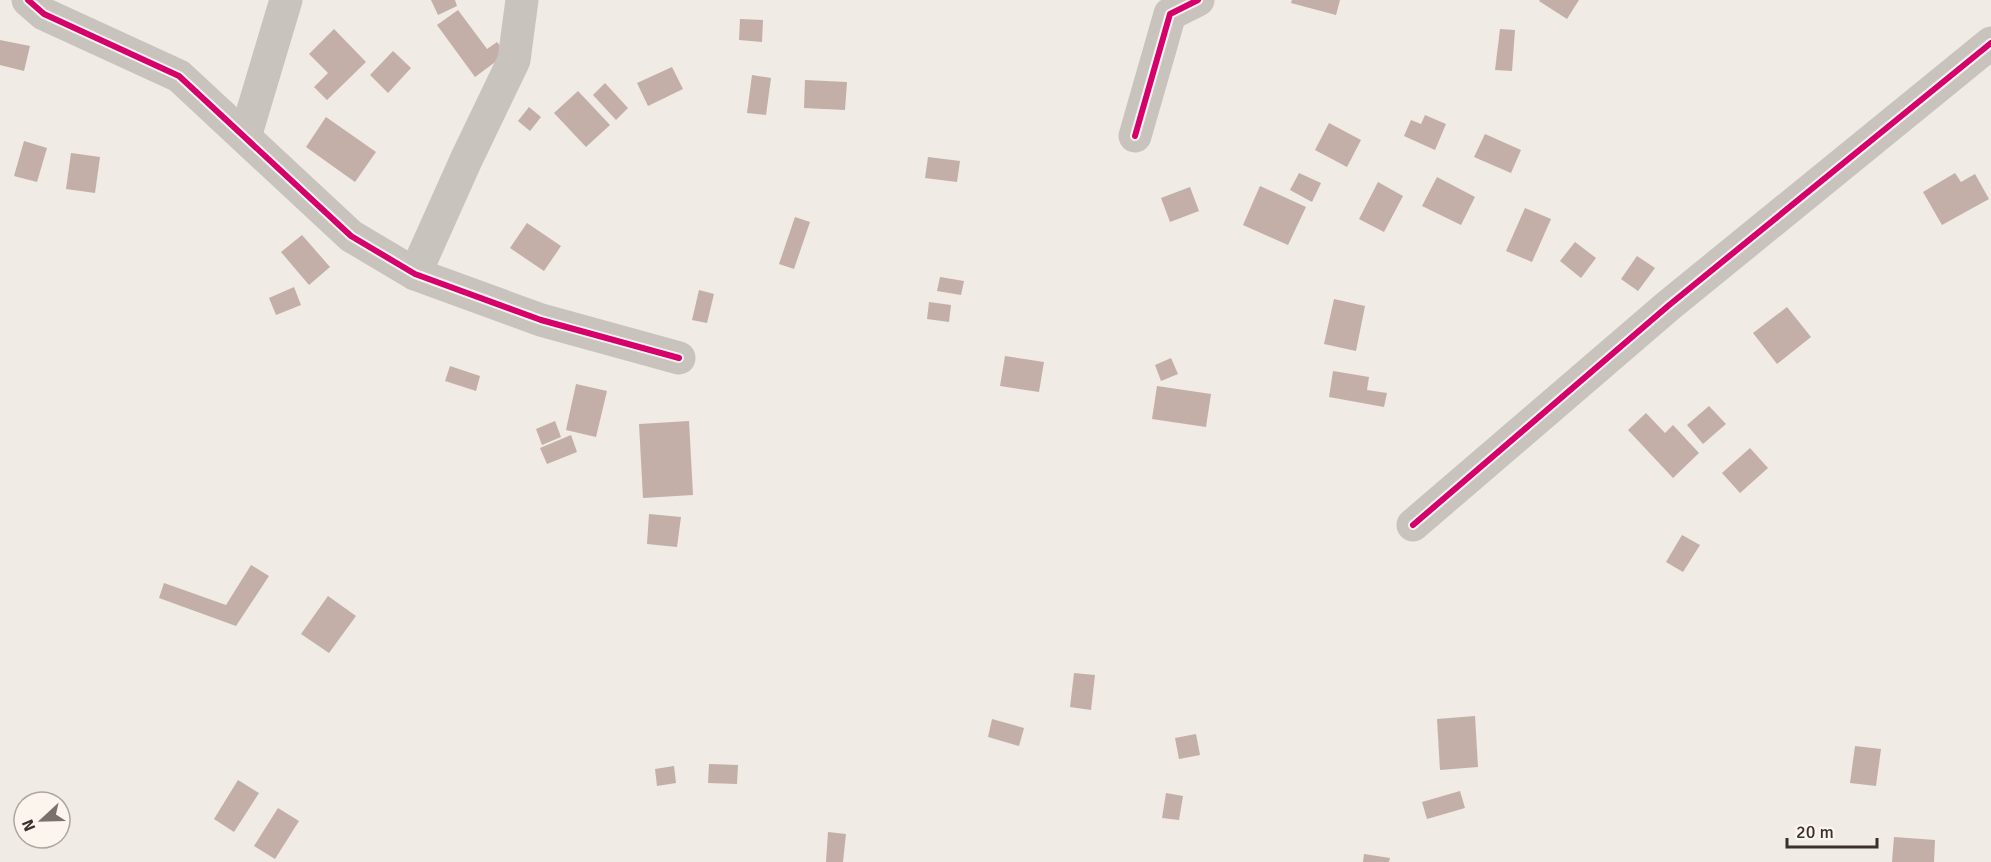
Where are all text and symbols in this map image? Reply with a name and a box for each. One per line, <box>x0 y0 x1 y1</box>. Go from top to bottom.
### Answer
north arrow <box>12 790 72 850</box>
scale bar <box>1787 811 1877 849</box>
text: N <box>18 816 40 834</box>
text: 20 m <box>1796 821 1834 843</box>

